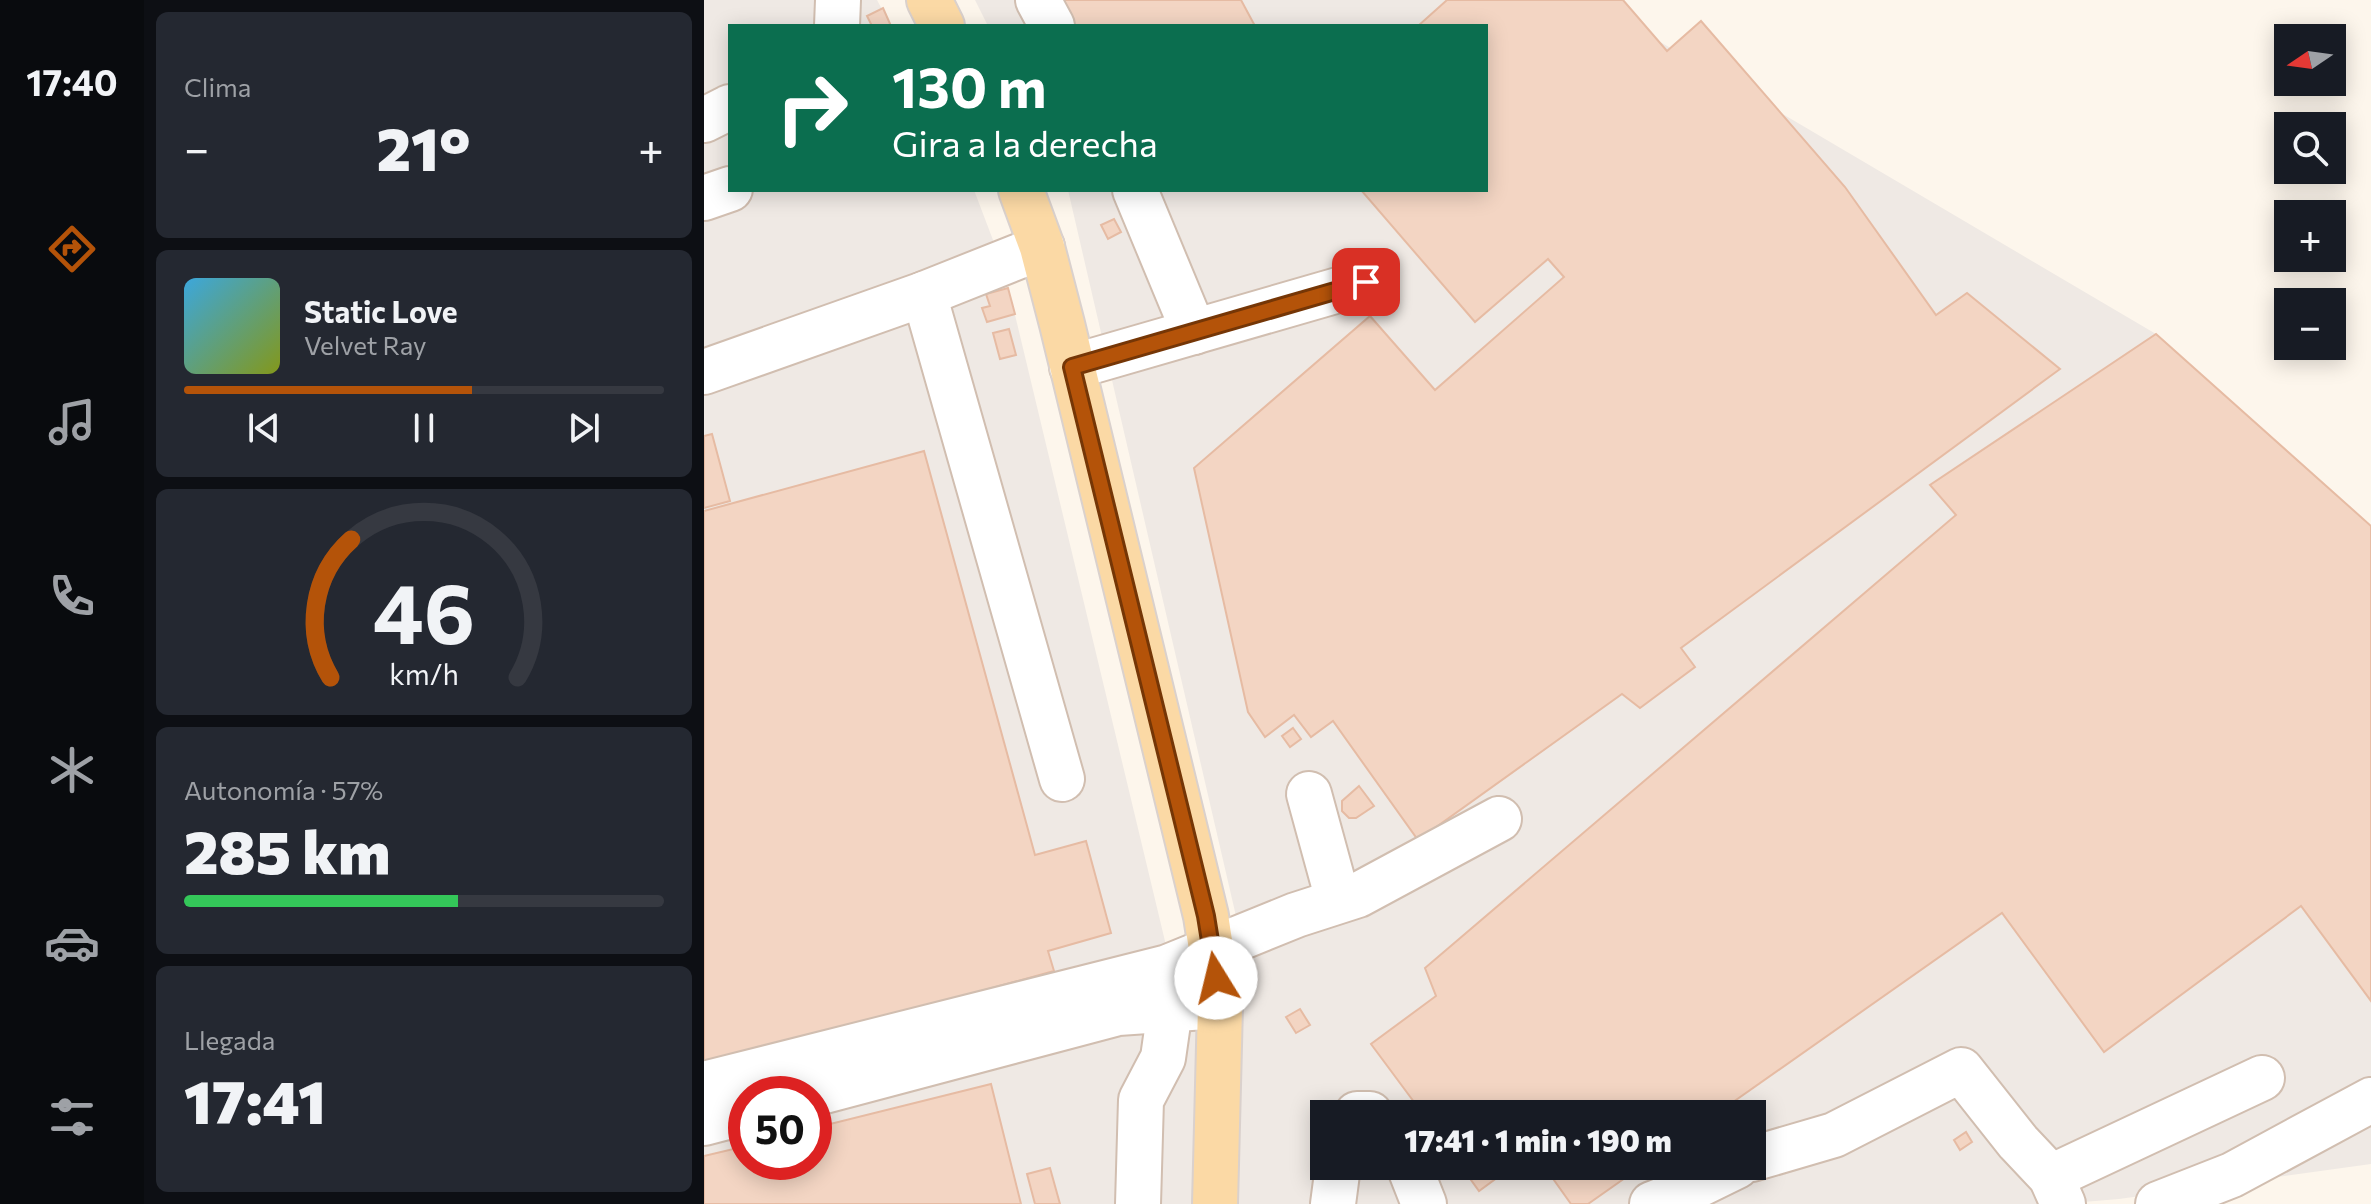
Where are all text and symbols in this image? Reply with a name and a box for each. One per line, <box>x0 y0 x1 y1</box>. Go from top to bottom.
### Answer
north arrow <box>2274 24 2346 96</box>
map controls <box>2274 24 2346 360</box>
text: 130 m <box>892 51 1047 120</box>
icon: right <box>760 56 864 160</box>
text: 17:40 <box>26 59 118 103</box>
text: Clima <box>184 71 251 102</box>
text: 21° <box>376 110 471 183</box>
button: search <box>2274 112 2346 184</box>
text: − <box>184 120 209 174</box>
text: + <box>638 120 664 174</box>
text: Gira a la derecha <box>892 120 1158 164</box>
button: + <box>2274 200 2346 272</box>
icon: directions <box>44 221 100 277</box>
pin <box>1332 248 1400 316</box>
icon: arrive <box>1344 260 1388 304</box>
button: − <box>2274 288 2346 360</box>
text: Static Love <box>304 292 458 329</box>
text: Velvet Ray <box>304 329 427 360</box>
icon: music <box>44 394 100 450</box>
icon: previous <box>242 406 286 450</box>
icon: pause <box>402 406 446 450</box>
icon: next <box>562 406 606 450</box>
text: 46 <box>373 559 475 661</box>
icon: phone <box>44 568 100 624</box>
text: km/h <box>389 656 459 691</box>
icon: climate <box>44 742 100 798</box>
text: Autonomía · 57% <box>184 774 383 805</box>
text: 285 km <box>184 813 390 886</box>
icon: car <box>44 915 100 971</box>
position arrow <box>1174 936 1258 1020</box>
text: Llegada <box>184 1024 275 1055</box>
text: 17:41 <box>184 1063 326 1136</box>
speed limit sign: 50 <box>728 1076 832 1180</box>
icon: filters <box>44 1089 100 1145</box>
text: 17:41 · 1 min · 190 m <box>1404 1121 1672 1158</box>

